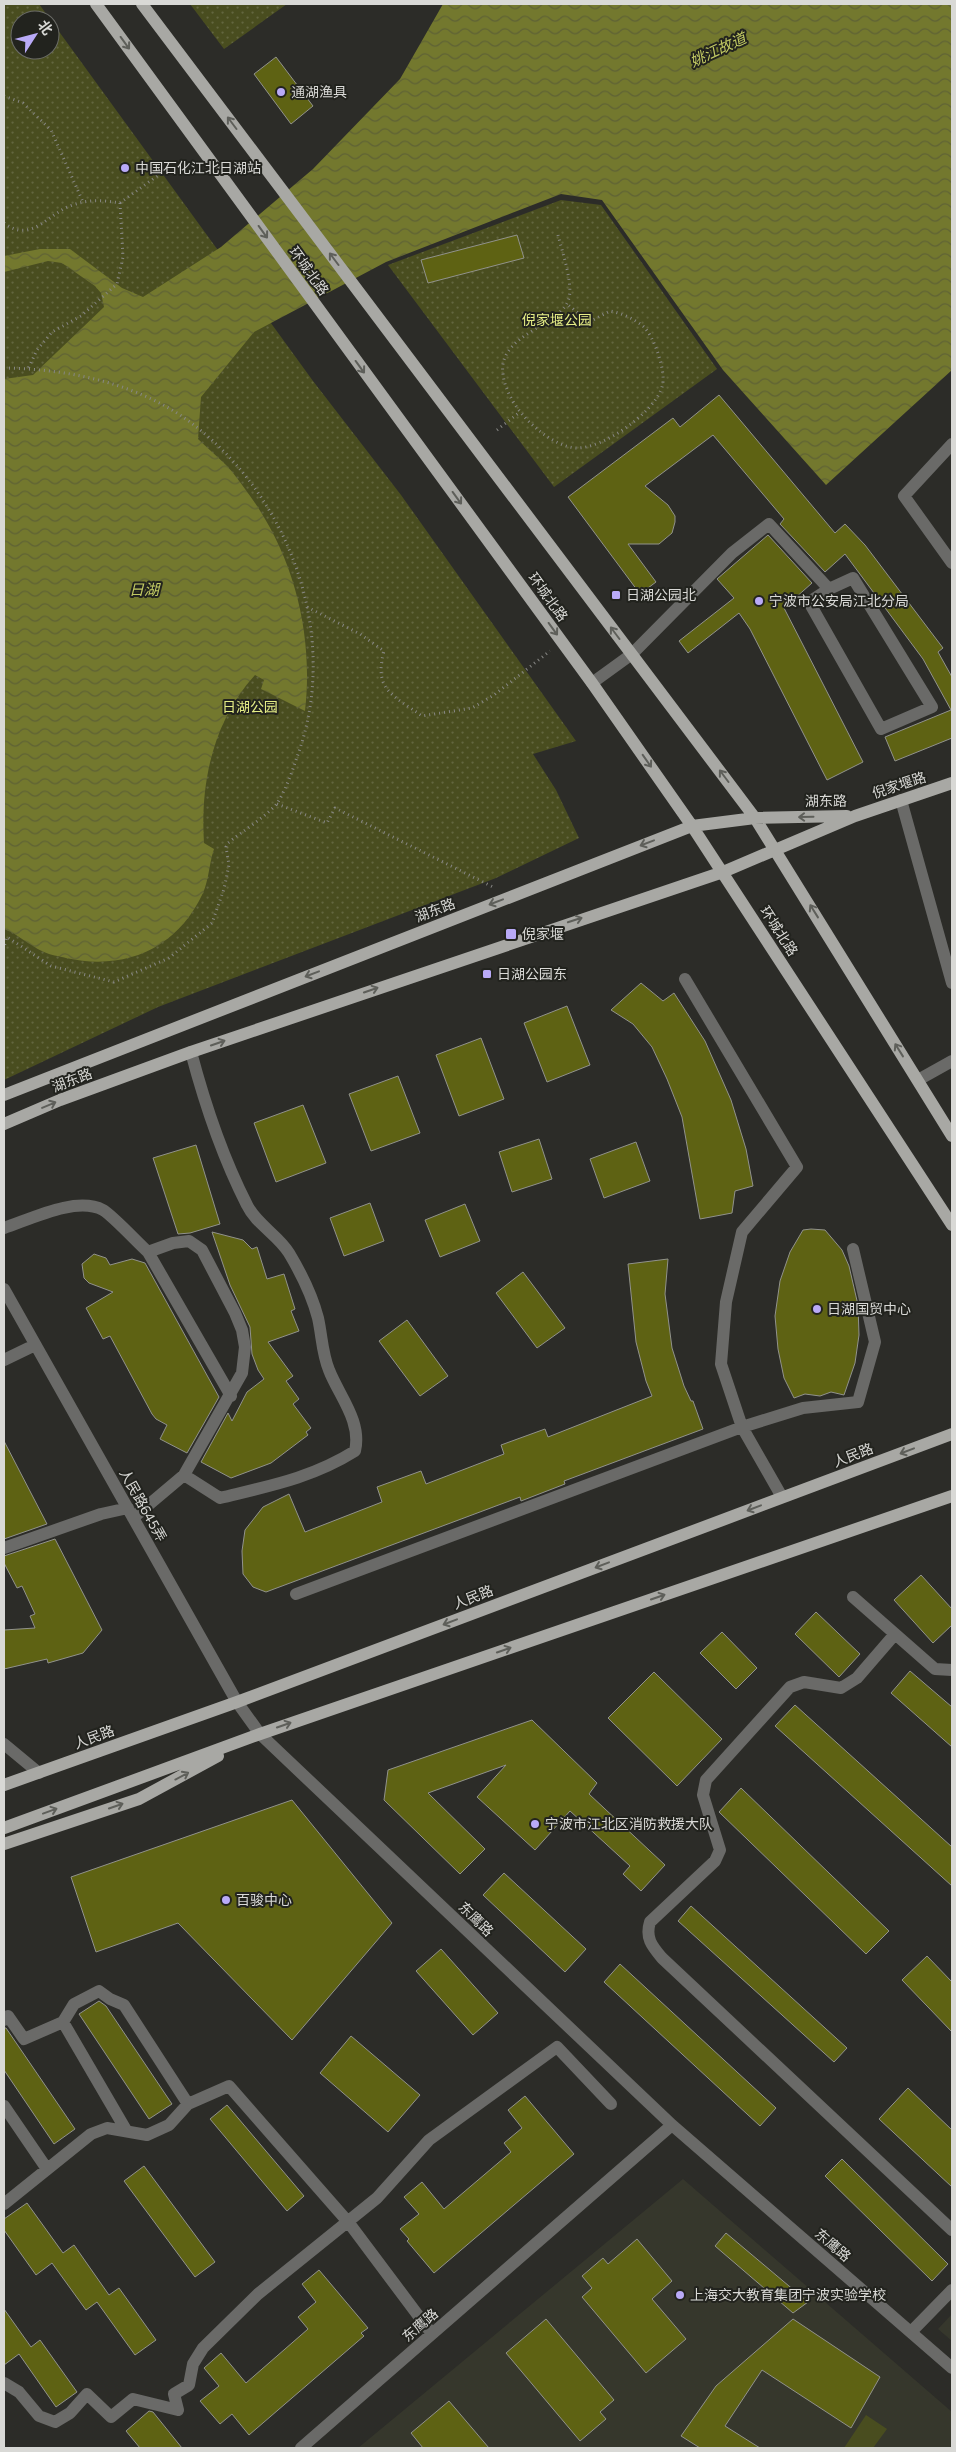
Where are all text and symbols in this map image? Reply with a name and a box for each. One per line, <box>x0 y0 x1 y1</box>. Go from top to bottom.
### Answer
north arrow <box>10 10 60 60</box>
text: 北 <box>34 17 56 38</box>
water label: 姚江故道 <box>687 28 751 71</box>
one-way arrow <box>119 36 130 49</box>
place label: 通湖渔具 <box>291 84 347 101</box>
marker: 通湖渔具 <box>275 86 287 98</box>
one-way arrow <box>226 117 237 130</box>
place label: 中国石化江北日湖站 <box>135 160 261 177</box>
marker: 中国石化江北日湖站 <box>119 162 131 174</box>
one-way arrow <box>258 225 268 239</box>
street label: 环城北路 <box>285 244 332 299</box>
one-way arrow <box>329 252 339 266</box>
park label: 倪家堰公园 <box>522 312 592 329</box>
one-way arrow <box>355 360 366 373</box>
one-way arrow <box>451 491 462 504</box>
street label: 环城北路 <box>524 570 571 625</box>
water label: 日湖 <box>129 581 161 599</box>
place label: 日湖公园北 <box>626 587 696 604</box>
marker: 日湖公园北 <box>610 589 622 601</box>
place label: 宁波市公安局江北分局 <box>769 593 909 610</box>
marker: 宁波市公安局江北分局 <box>753 595 765 607</box>
one-way arrow <box>547 622 558 635</box>
one-way arrow <box>610 627 621 640</box>
park label: 日湖公园 <box>222 699 278 716</box>
one-way arrow <box>642 754 652 768</box>
street label: 倪家堰路 <box>870 769 928 802</box>
one-way arrow <box>718 770 729 783</box>
street label: 湖东路 <box>805 793 847 810</box>
one-way arrow <box>798 812 814 822</box>
one-way arrow <box>640 839 655 848</box>
street label: 湖东路 <box>413 895 458 926</box>
one-way arrow <box>489 898 504 908</box>
street label: 环城北路 <box>756 903 801 959</box>
one-way arrow <box>808 905 818 919</box>
one-way arrow <box>567 915 583 925</box>
place label: 倪家堰 <box>522 926 564 943</box>
marker: 倪家堰 <box>504 927 518 941</box>
place label: 日湖公园东 <box>497 966 567 983</box>
marker: 日湖公园东 <box>481 968 493 980</box>
one-way arrow <box>305 970 320 980</box>
one-way arrow <box>363 985 379 994</box>
one-way arrow <box>209 1038 225 1047</box>
one-way arrow <box>894 1043 904 1057</box>
street label: 湖东路 <box>50 1065 95 1096</box>
one-way arrow <box>41 1099 56 1109</box>
place label: 日湖国贸中心 <box>827 1301 911 1318</box>
marker: 日湖国贸中心 <box>811 1303 823 1315</box>
street label: 人民路 <box>831 1440 876 1471</box>
one-way arrow <box>899 1447 915 1456</box>
street label: 人民路645弄 <box>116 1466 170 1545</box>
one-way arrow <box>747 1504 763 1513</box>
one-way arrow <box>595 1561 610 1570</box>
street label: 人民路 <box>451 1582 496 1613</box>
one-way arrow <box>650 1592 665 1601</box>
one-way arrow <box>443 1618 458 1627</box>
one-way arrow <box>496 1645 511 1654</box>
one-way arrow <box>276 1720 292 1730</box>
street label: 人民路 <box>72 1722 117 1753</box>
one-way arrow <box>174 1770 189 1780</box>
one-way arrow <box>108 1801 124 1810</box>
one-way arrow <box>41 1806 57 1815</box>
place label: 宁波市江北区消防救援大队 <box>545 1816 713 1833</box>
marker: 宁波市江北区消防救援大队 <box>529 1818 541 1830</box>
place label: 百骏中心 <box>236 1892 292 1909</box>
marker: 百骏中心 <box>220 1894 232 1906</box>
street label: 东鹰路 <box>455 1899 497 1940</box>
street label: 东鹰路 <box>811 2225 854 2266</box>
place label: 上海交大教育集团宁波实验学校 <box>690 2287 886 2304</box>
marker: 上海交大教育集团宁波实验学校 <box>674 2289 686 2301</box>
street label: 东鹰路 <box>399 2305 442 2346</box>

